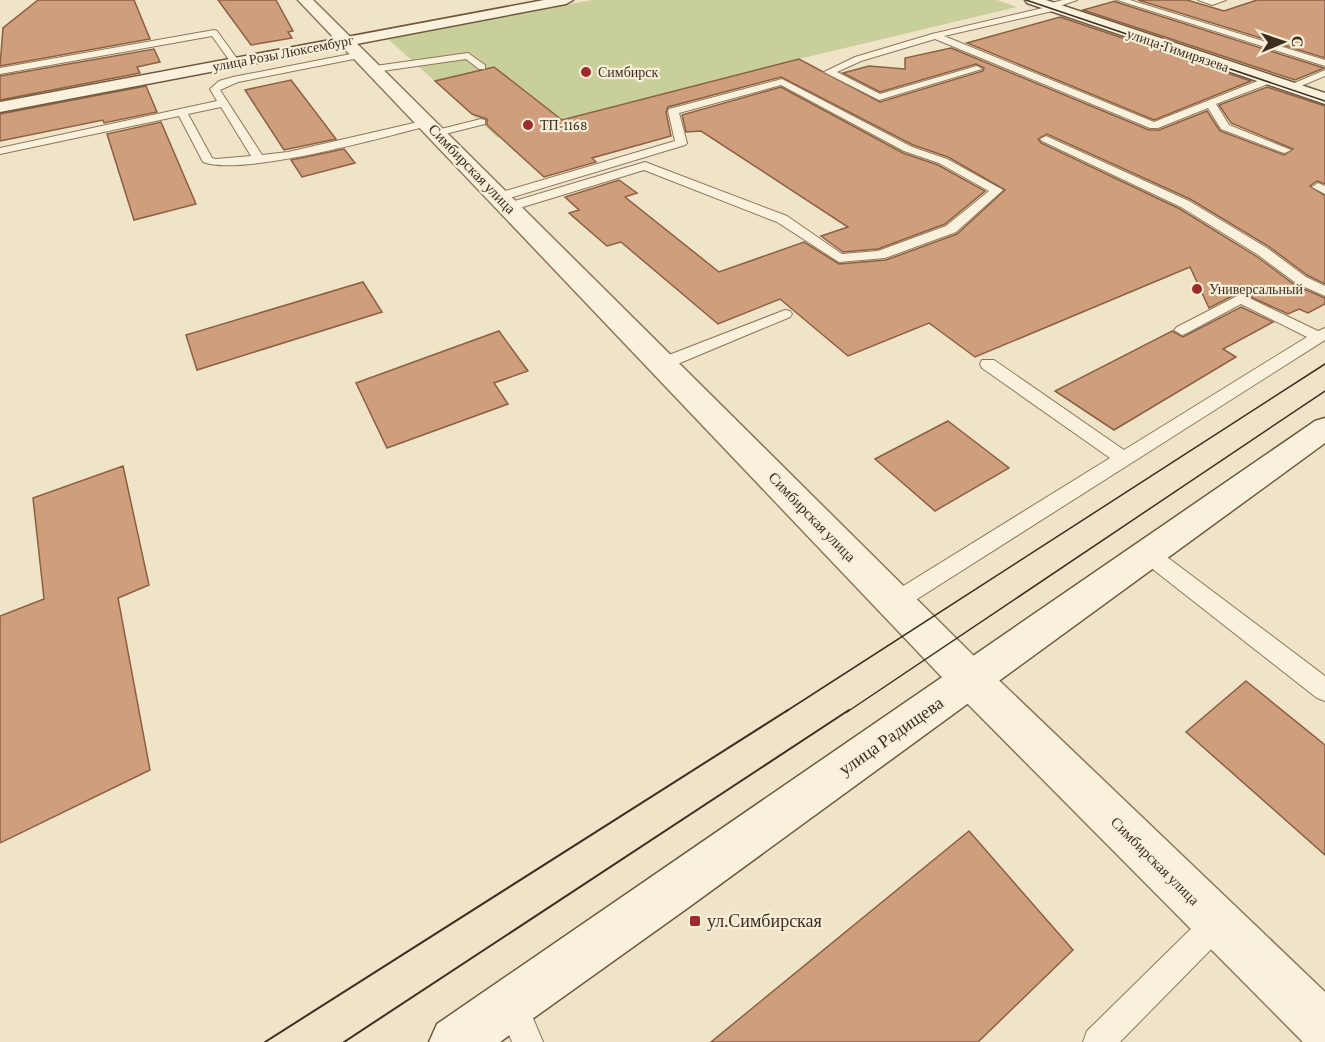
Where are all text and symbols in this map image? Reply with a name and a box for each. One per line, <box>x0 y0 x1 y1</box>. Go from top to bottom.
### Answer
north arrow <box>1253 12 1313 72</box>
street label: улица Тимирязева <box>1125 25 1232 75</box>
street label: улица Розы Люксембург <box>211 31 355 75</box>
text: С <box>1289 35 1306 48</box>
place label: Симбирск <box>598 64 659 80</box>
marker: Симбирск <box>579 65 593 79</box>
place label: ТП-1168 <box>540 117 588 133</box>
marker: ТП-1168 <box>521 118 535 132</box>
street label: Симбирская улица <box>425 121 519 217</box>
place label: Универсальный <box>1209 281 1303 297</box>
marker: Универсальный <box>1190 282 1204 296</box>
street label: Симбирская улица <box>765 469 859 565</box>
street label: улица Радищева <box>835 693 947 779</box>
street label: Симбирская улица <box>1108 814 1203 909</box>
place label: ул.Симбирская <box>707 911 822 931</box>
marker: ул.Симбирская <box>688 914 702 928</box>

